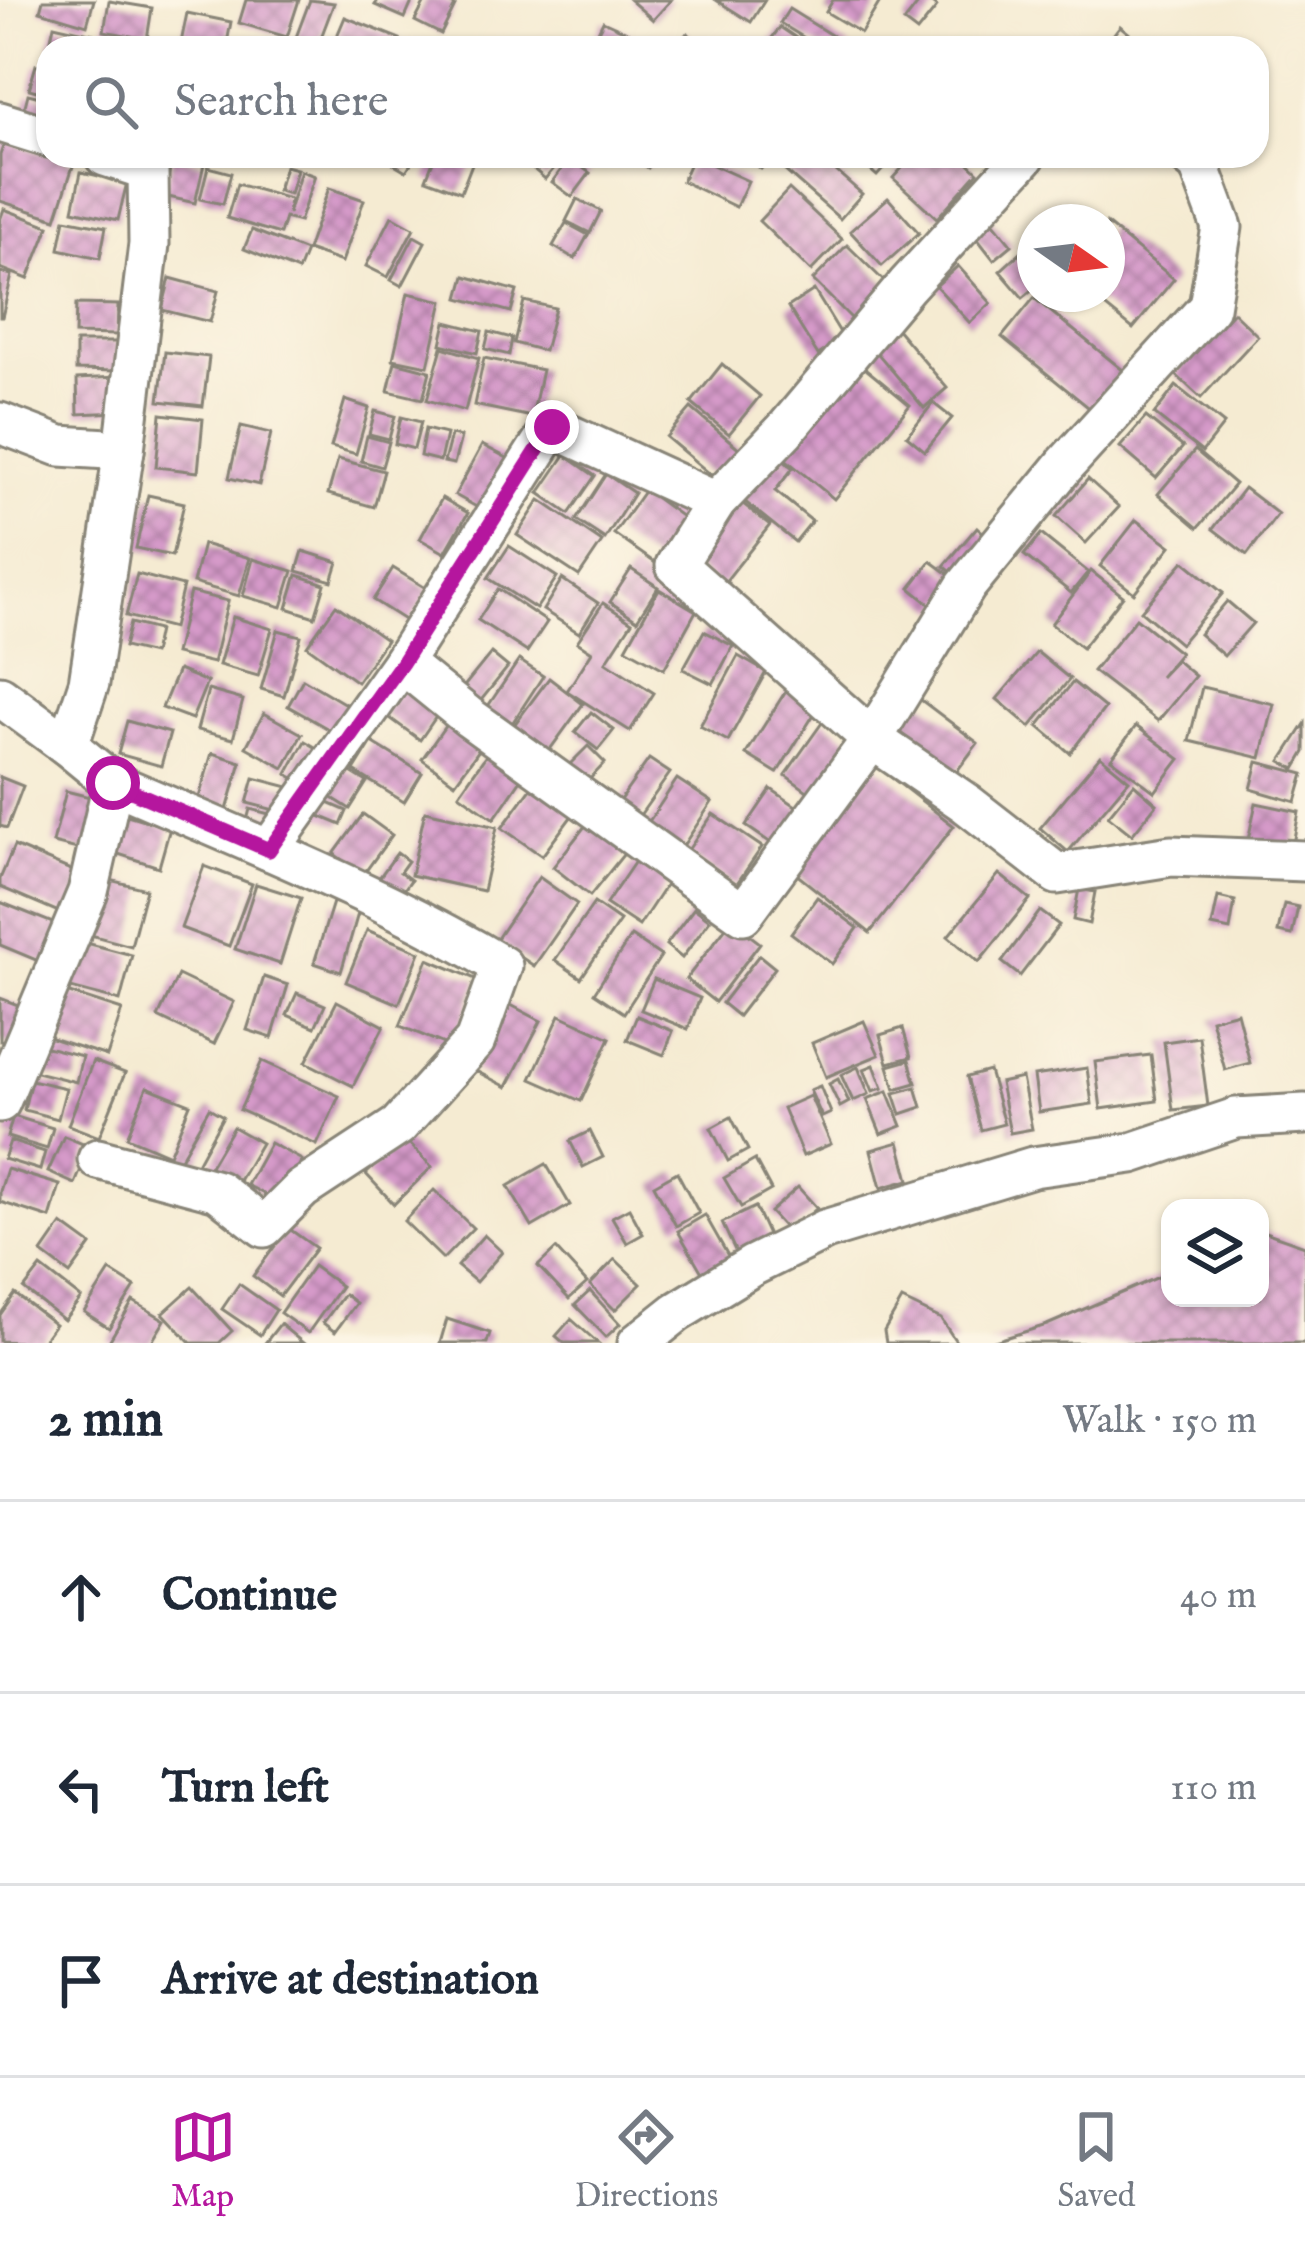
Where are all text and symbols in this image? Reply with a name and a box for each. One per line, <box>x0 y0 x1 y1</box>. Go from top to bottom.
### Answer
search box <box>36 36 1269 168</box>
icon: search <box>78 69 144 135</box>
text: Search here <box>174 74 388 131</box>
north arrow <box>1017 204 1125 312</box>
route end <box>525 400 579 454</box>
route start <box>86 756 140 810</box>
map controls <box>1161 1199 1269 1307</box>
button: layers <box>1161 1199 1269 1307</box>
text: 2 min <box>48 1389 163 1454</box>
text: Walk · 150 m <box>1062 1397 1257 1446</box>
icon: ahead <box>48 1564 114 1630</box>
text: Continue <box>162 1568 337 1625</box>
text: 40 m <box>1180 1572 1257 1621</box>
icon: left <box>48 1756 114 1822</box>
text: Turn left <box>162 1760 329 1817</box>
text: 110 m <box>1170 1764 1257 1813</box>
icon: arrive <box>48 1948 114 2014</box>
text: Arrive at destination <box>162 1952 539 2009</box>
tab: Map <box>170 2104 236 2218</box>
tab: Directions <box>575 2104 718 2218</box>
tab: Saved <box>1057 2104 1135 2218</box>

